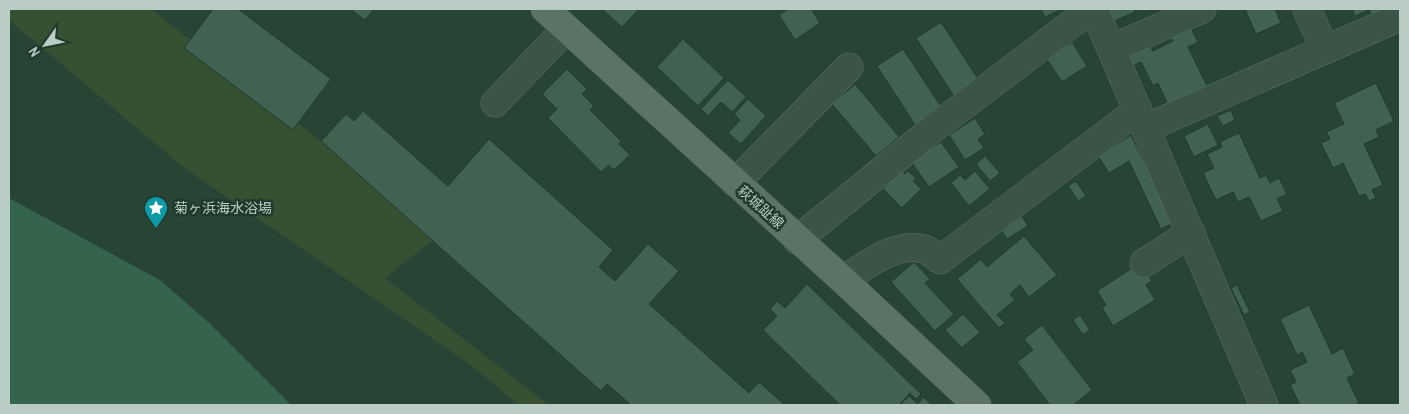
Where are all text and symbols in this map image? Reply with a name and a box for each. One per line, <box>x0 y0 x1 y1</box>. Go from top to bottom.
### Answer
north arrow <box>20 20 70 70</box>
text: N <box>24 44 44 60</box>
street label: 萩城趾線 <box>734 182 788 232</box>
place icon: 菊ヶ浜海水浴場 <box>143 195 169 229</box>
place label: 菊ヶ浜海水浴場 <box>174 199 272 217</box>

